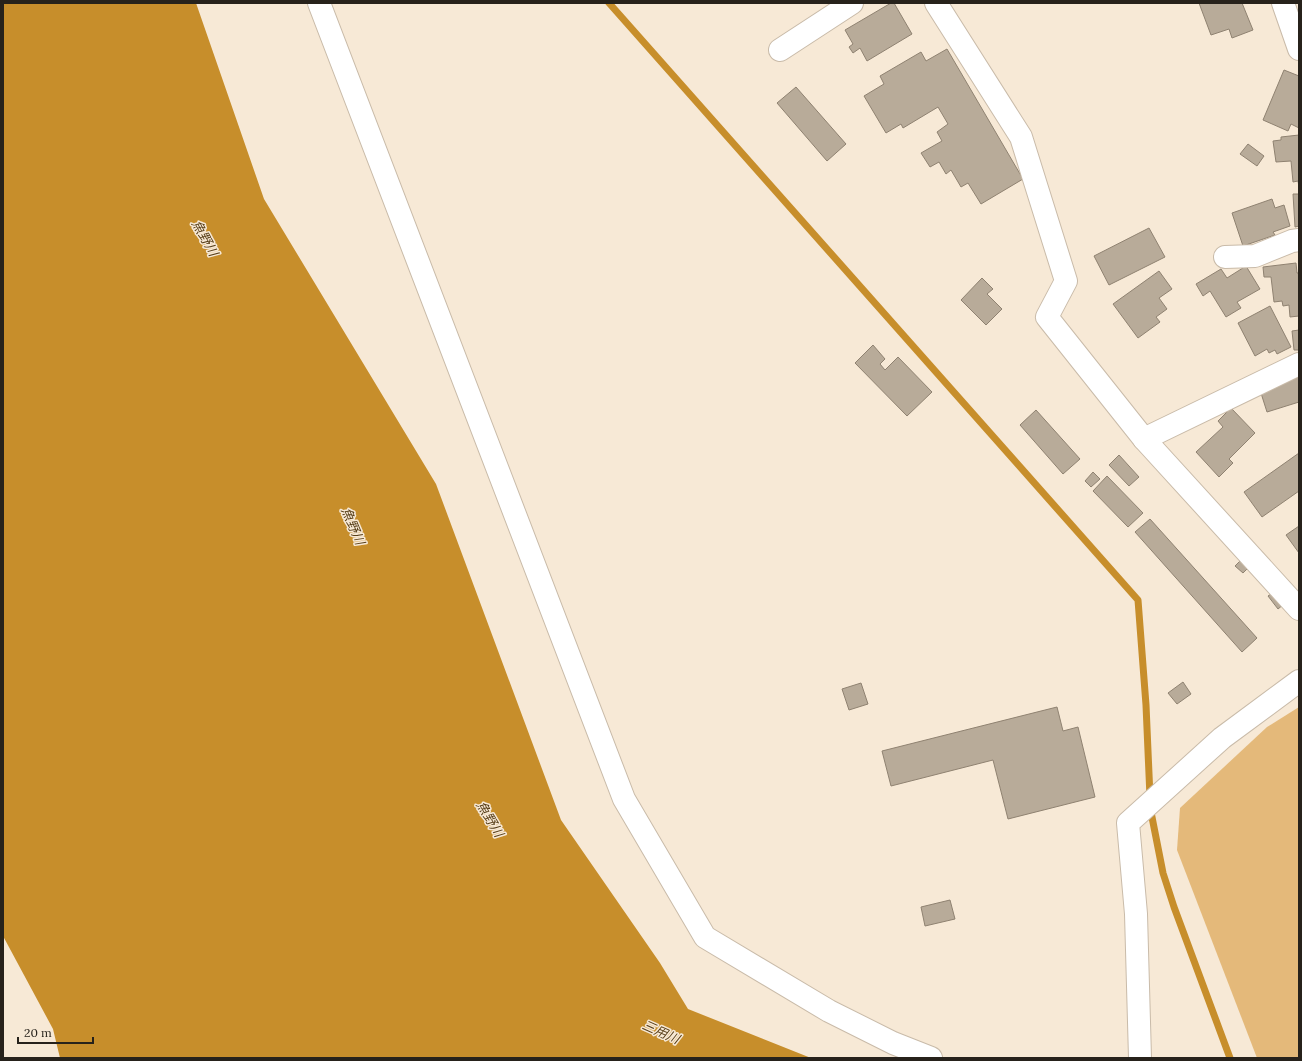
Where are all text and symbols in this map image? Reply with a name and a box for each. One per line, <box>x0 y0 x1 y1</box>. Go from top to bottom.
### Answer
water label: 魚野川 <box>188 217 223 261</box>
water label: 魚野川 <box>338 505 369 549</box>
water label: 魚野川 <box>473 798 508 842</box>
water label: 三用川 <box>640 1016 684 1049</box>
scale bar <box>18 1019 93 1045</box>
text: 20 m <box>24 1025 52 1040</box>

